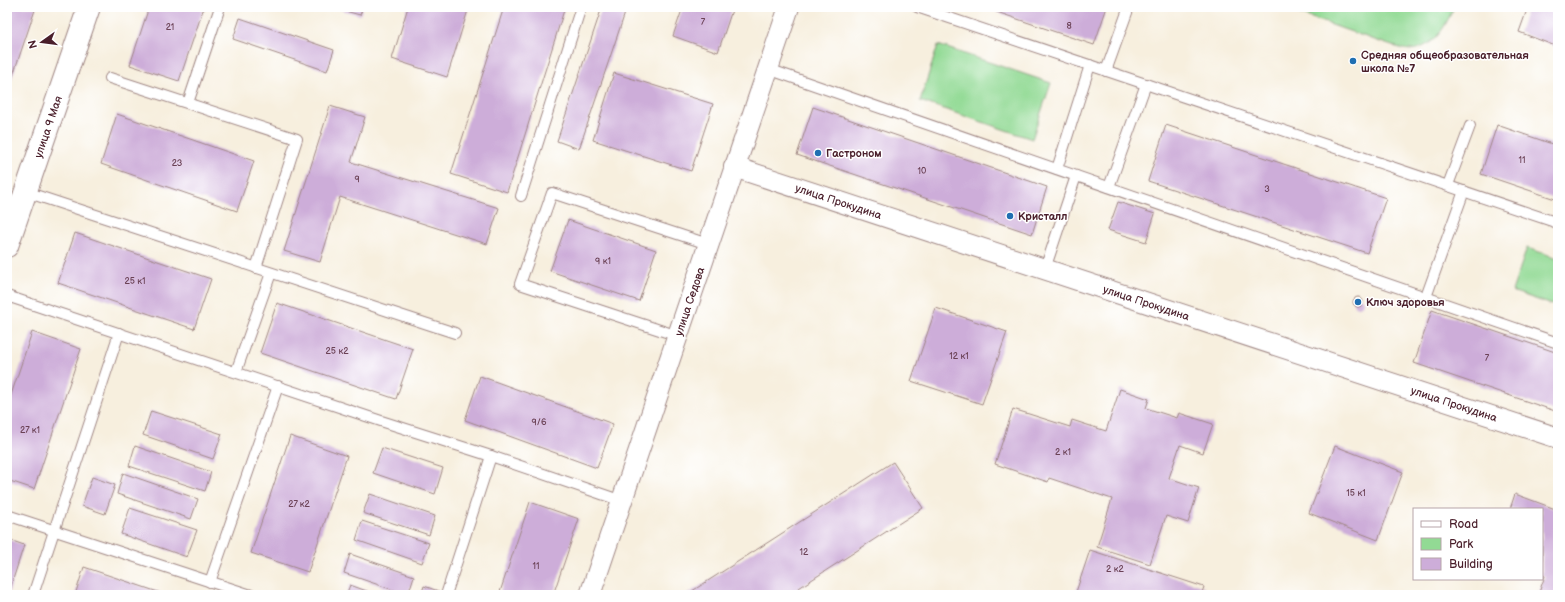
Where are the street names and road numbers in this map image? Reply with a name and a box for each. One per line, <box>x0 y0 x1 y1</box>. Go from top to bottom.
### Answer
street label: улица 9 Мая <box>32 94 65 160</box>
street label: улица Прокудина <box>793 182 884 222</box>
street label: улица Седова <box>672 265 708 338</box>
street label: улица Прокудина <box>1101 283 1191 323</box>
street label: улица Прокудина <box>1409 384 1499 425</box>

